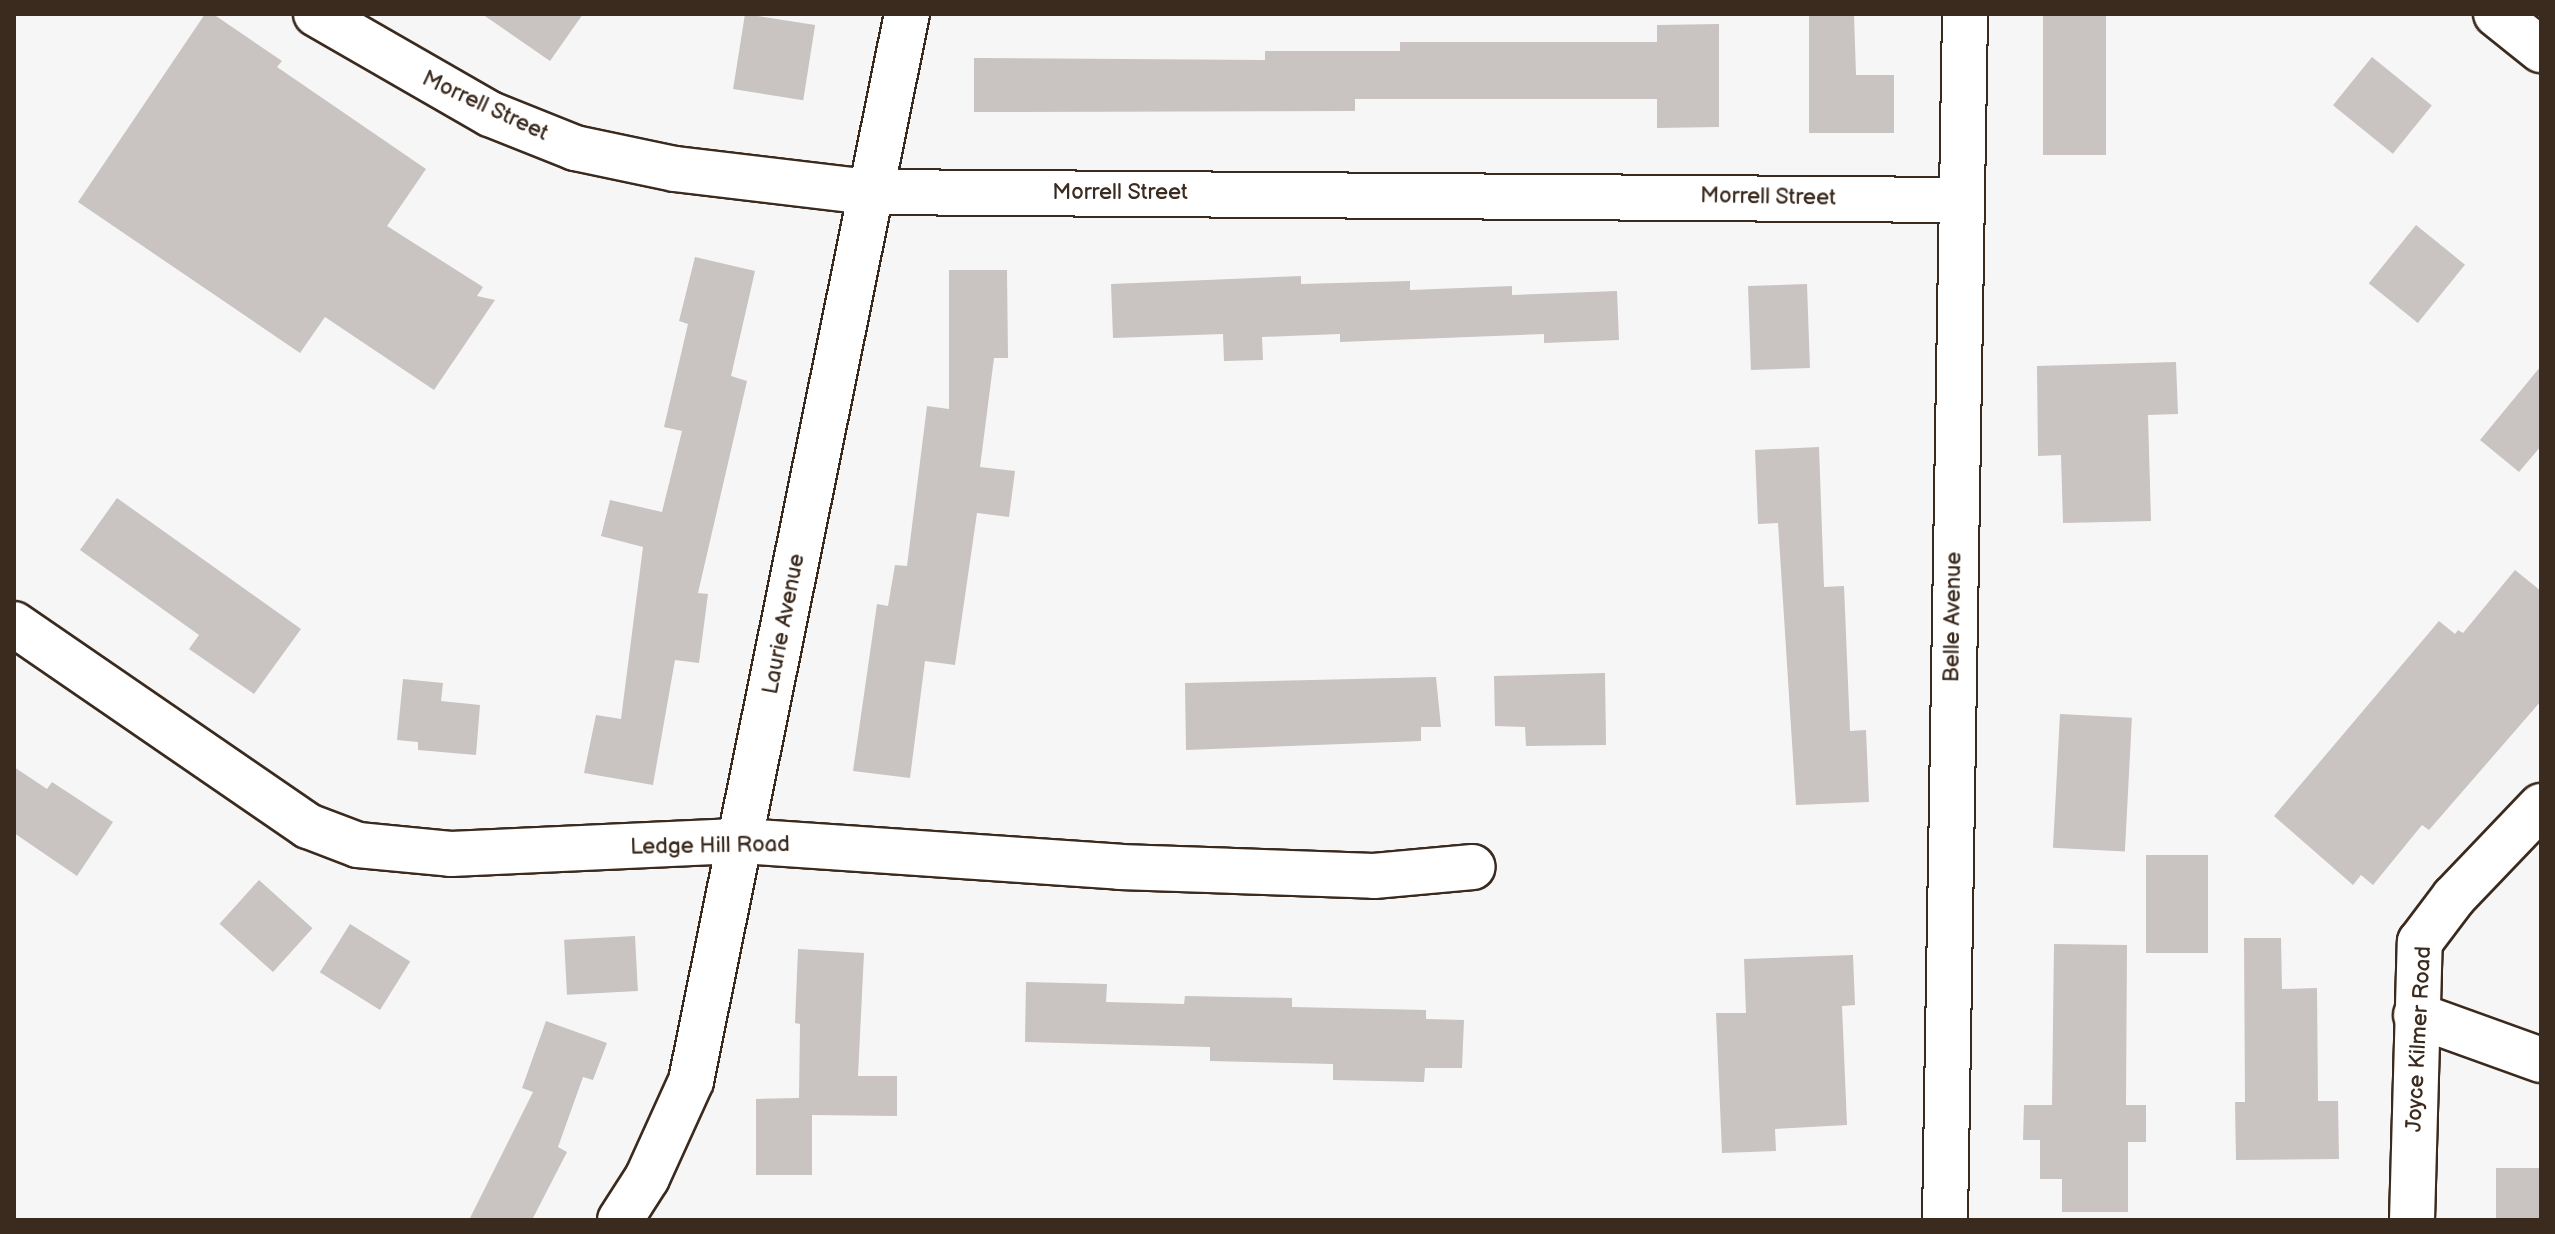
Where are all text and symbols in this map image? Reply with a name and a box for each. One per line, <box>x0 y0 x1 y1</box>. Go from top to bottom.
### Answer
street label: Morrell Street <box>418 65 552 147</box>
street label: Morrell Street <box>1052 180 1188 206</box>
street label: Morrell Street <box>1700 183 1836 211</box>
street label: Laurie Avenue <box>757 551 811 697</box>
street label: Belle Avenue <box>1939 551 1967 683</box>
street label: Ledge Hill Road <box>630 831 790 861</box>
street label: Joyce Kilmer Road <box>2401 946 2437 1132</box>

